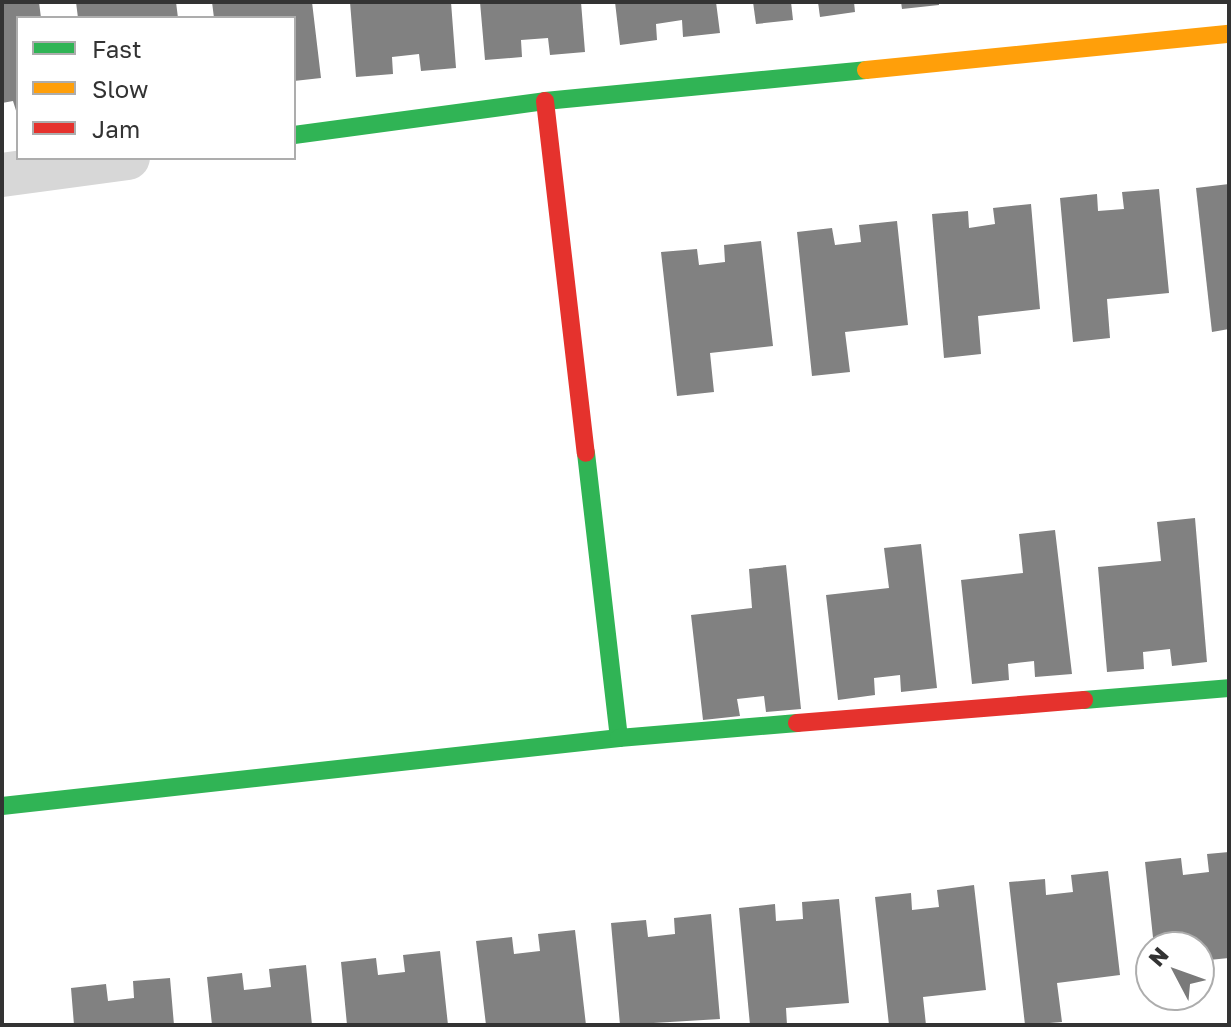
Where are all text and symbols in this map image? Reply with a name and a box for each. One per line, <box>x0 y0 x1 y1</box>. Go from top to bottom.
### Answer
legend <box>16 16 296 160</box>
text: Fast <box>92 34 142 63</box>
text: Slow <box>92 74 148 103</box>
text: Jam <box>92 114 140 143</box>
north arrow <box>1135 931 1215 1011</box>
text: N <box>1142 941 1174 971</box>

